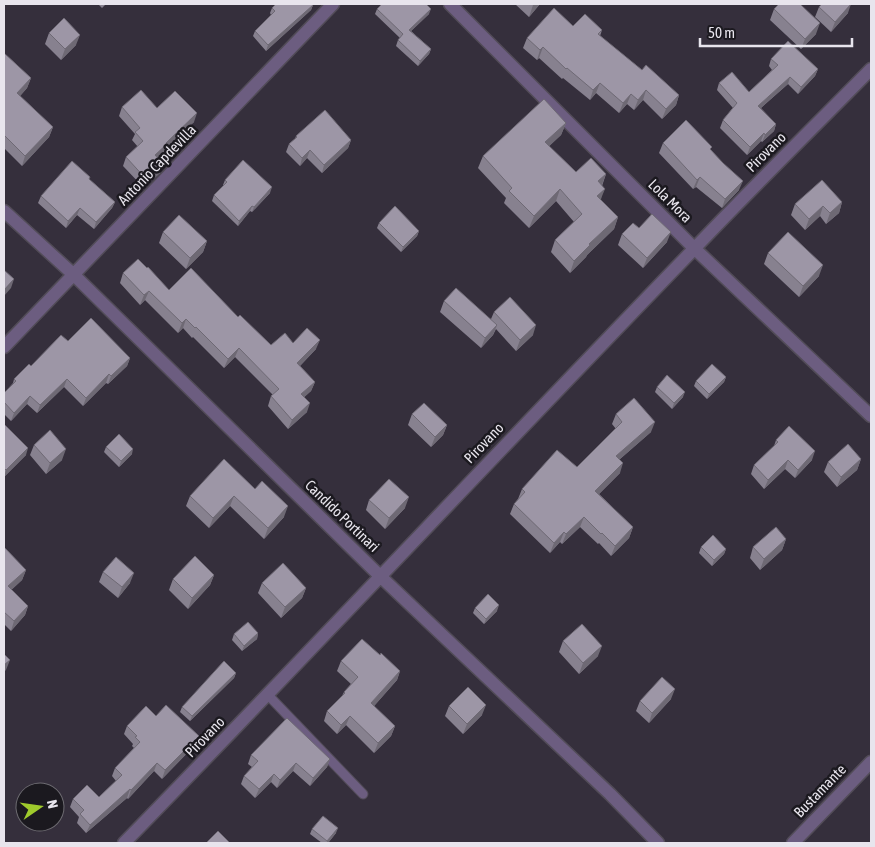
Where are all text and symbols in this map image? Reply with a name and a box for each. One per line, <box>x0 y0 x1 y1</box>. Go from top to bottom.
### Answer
scale bar <box>700 15 852 47</box>
text: 50 m <box>708 24 735 41</box>
street label: Antonio Capdevilla <box>114 121 199 208</box>
street label: Pirovano <box>742 128 789 175</box>
street label: Lola Mora <box>645 176 695 226</box>
street label: Pirovano <box>460 419 507 466</box>
street label: Candido Portinari <box>302 476 383 555</box>
street label: Pirovano <box>181 713 228 760</box>
street label: Bustamante <box>790 761 849 821</box>
north arrow <box>15 782 65 832</box>
text: N <box>44 798 61 810</box>

